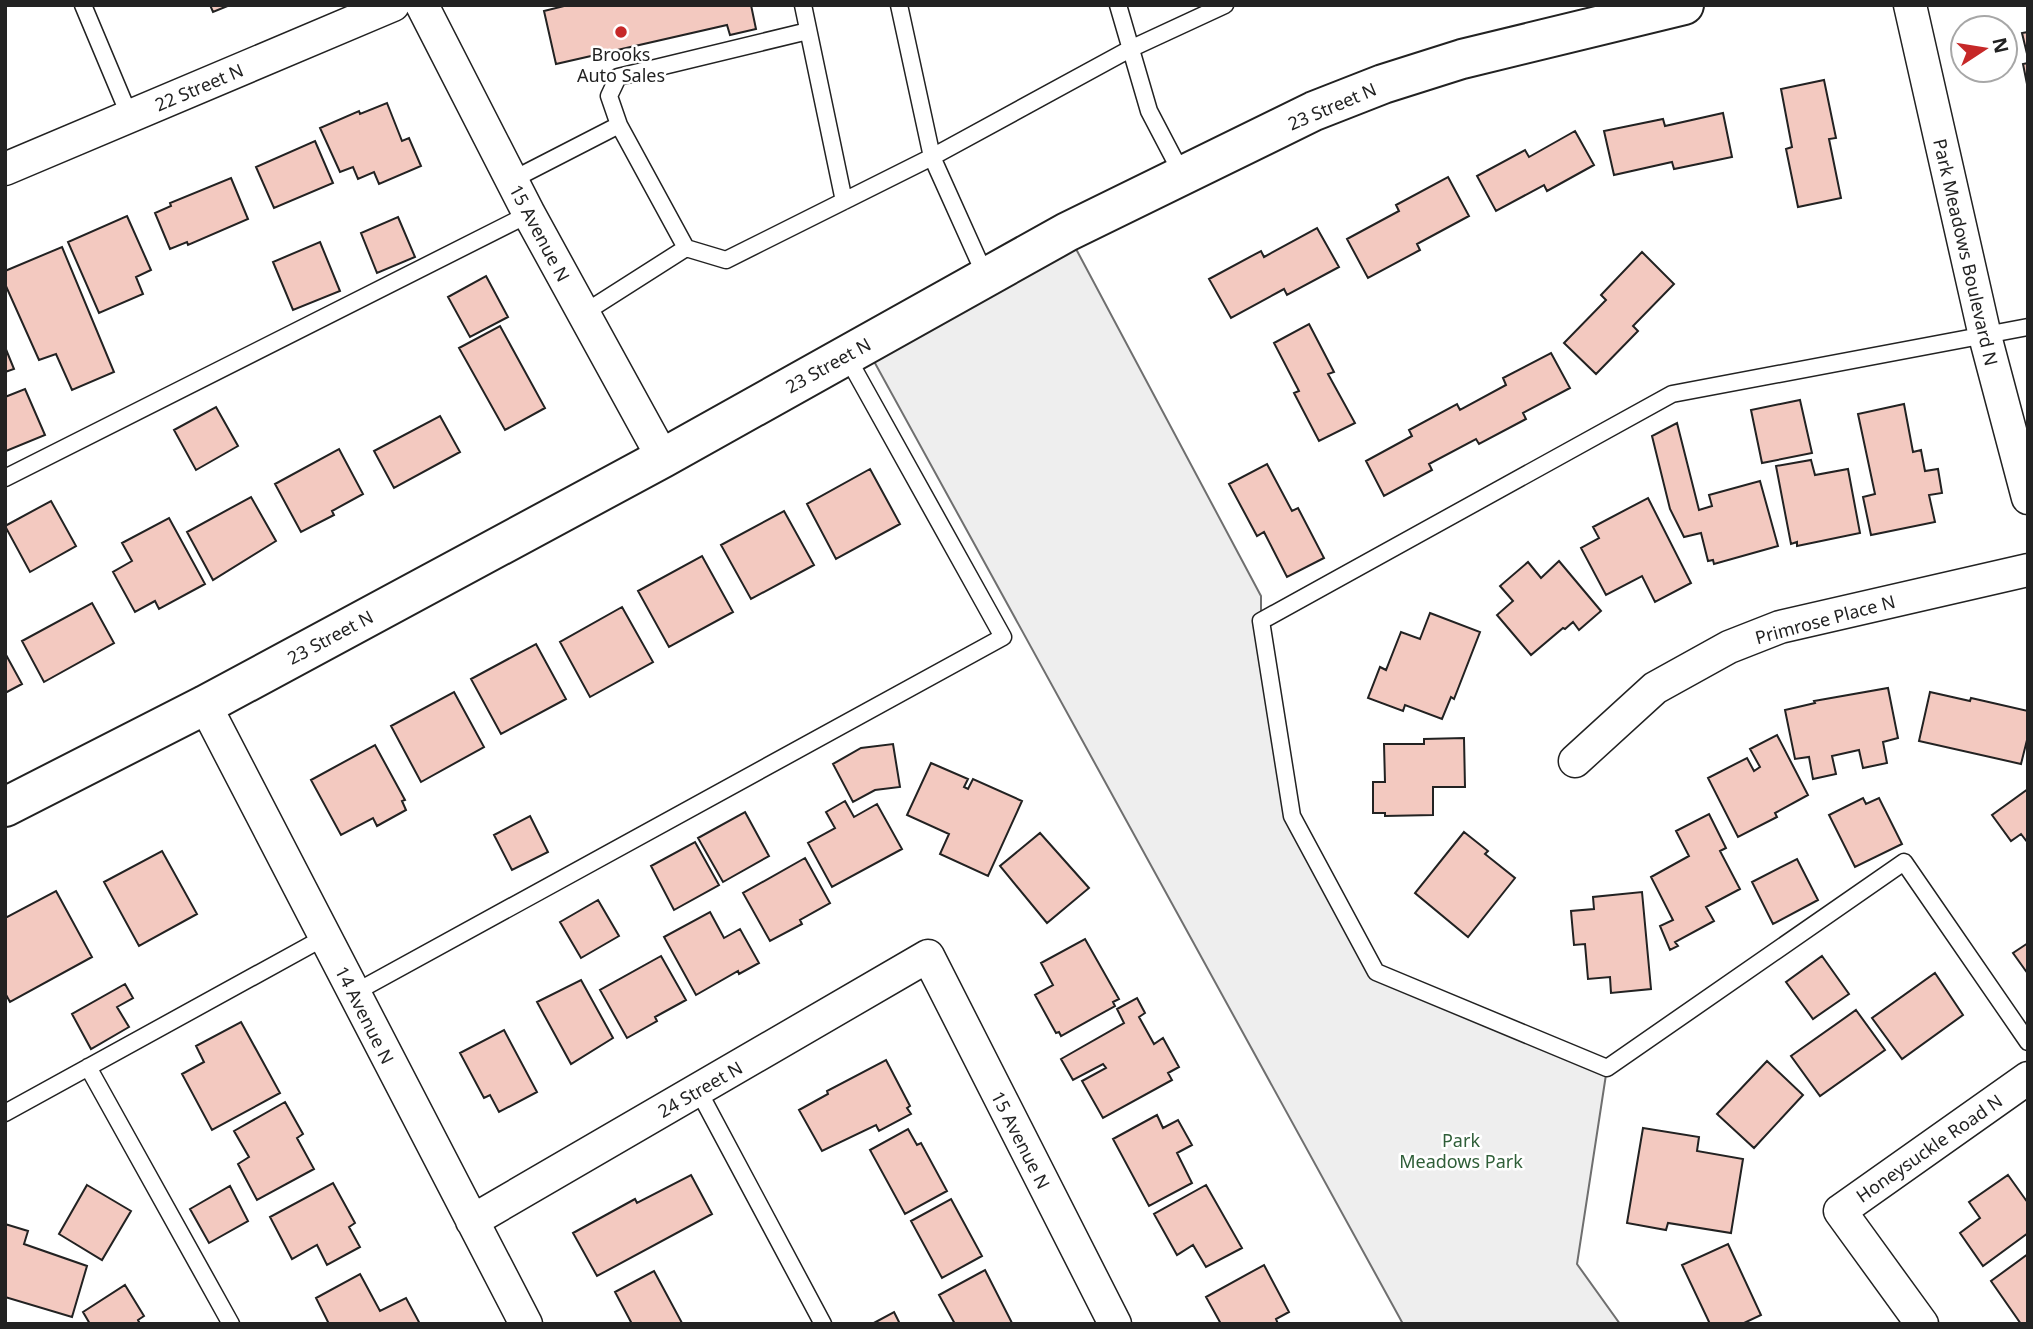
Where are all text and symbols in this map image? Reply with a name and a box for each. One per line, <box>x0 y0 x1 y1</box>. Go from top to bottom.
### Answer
north arrow <box>1949 14 2019 84</box>
marker: Brooks Auto Sales <box>613 24 629 40</box>
text: N <box>1986 35 2015 56</box>
place label: Brooks Auto Sales <box>577 42 665 87</box>
street label: 22 Street N <box>151 58 247 116</box>
street label: 23 Street N <box>1284 77 1380 135</box>
street label: Park Meadows Boulevard N <box>1928 136 2004 368</box>
street label: 15 Avenue N <box>504 180 576 286</box>
street label: 23 Street N <box>781 332 875 398</box>
street label: Primrose Place N <box>1752 589 1898 649</box>
street label: 23 Street N <box>283 604 377 670</box>
street label: 14 Avenue N <box>330 962 400 1068</box>
street label: 24 Street N <box>653 1055 747 1123</box>
street label: 15 Avenue N <box>986 1087 1056 1193</box>
street label: Honeysuckle Road N <box>1851 1088 2007 1208</box>
park label: Park Meadows Park <box>1399 1128 1523 1173</box>

